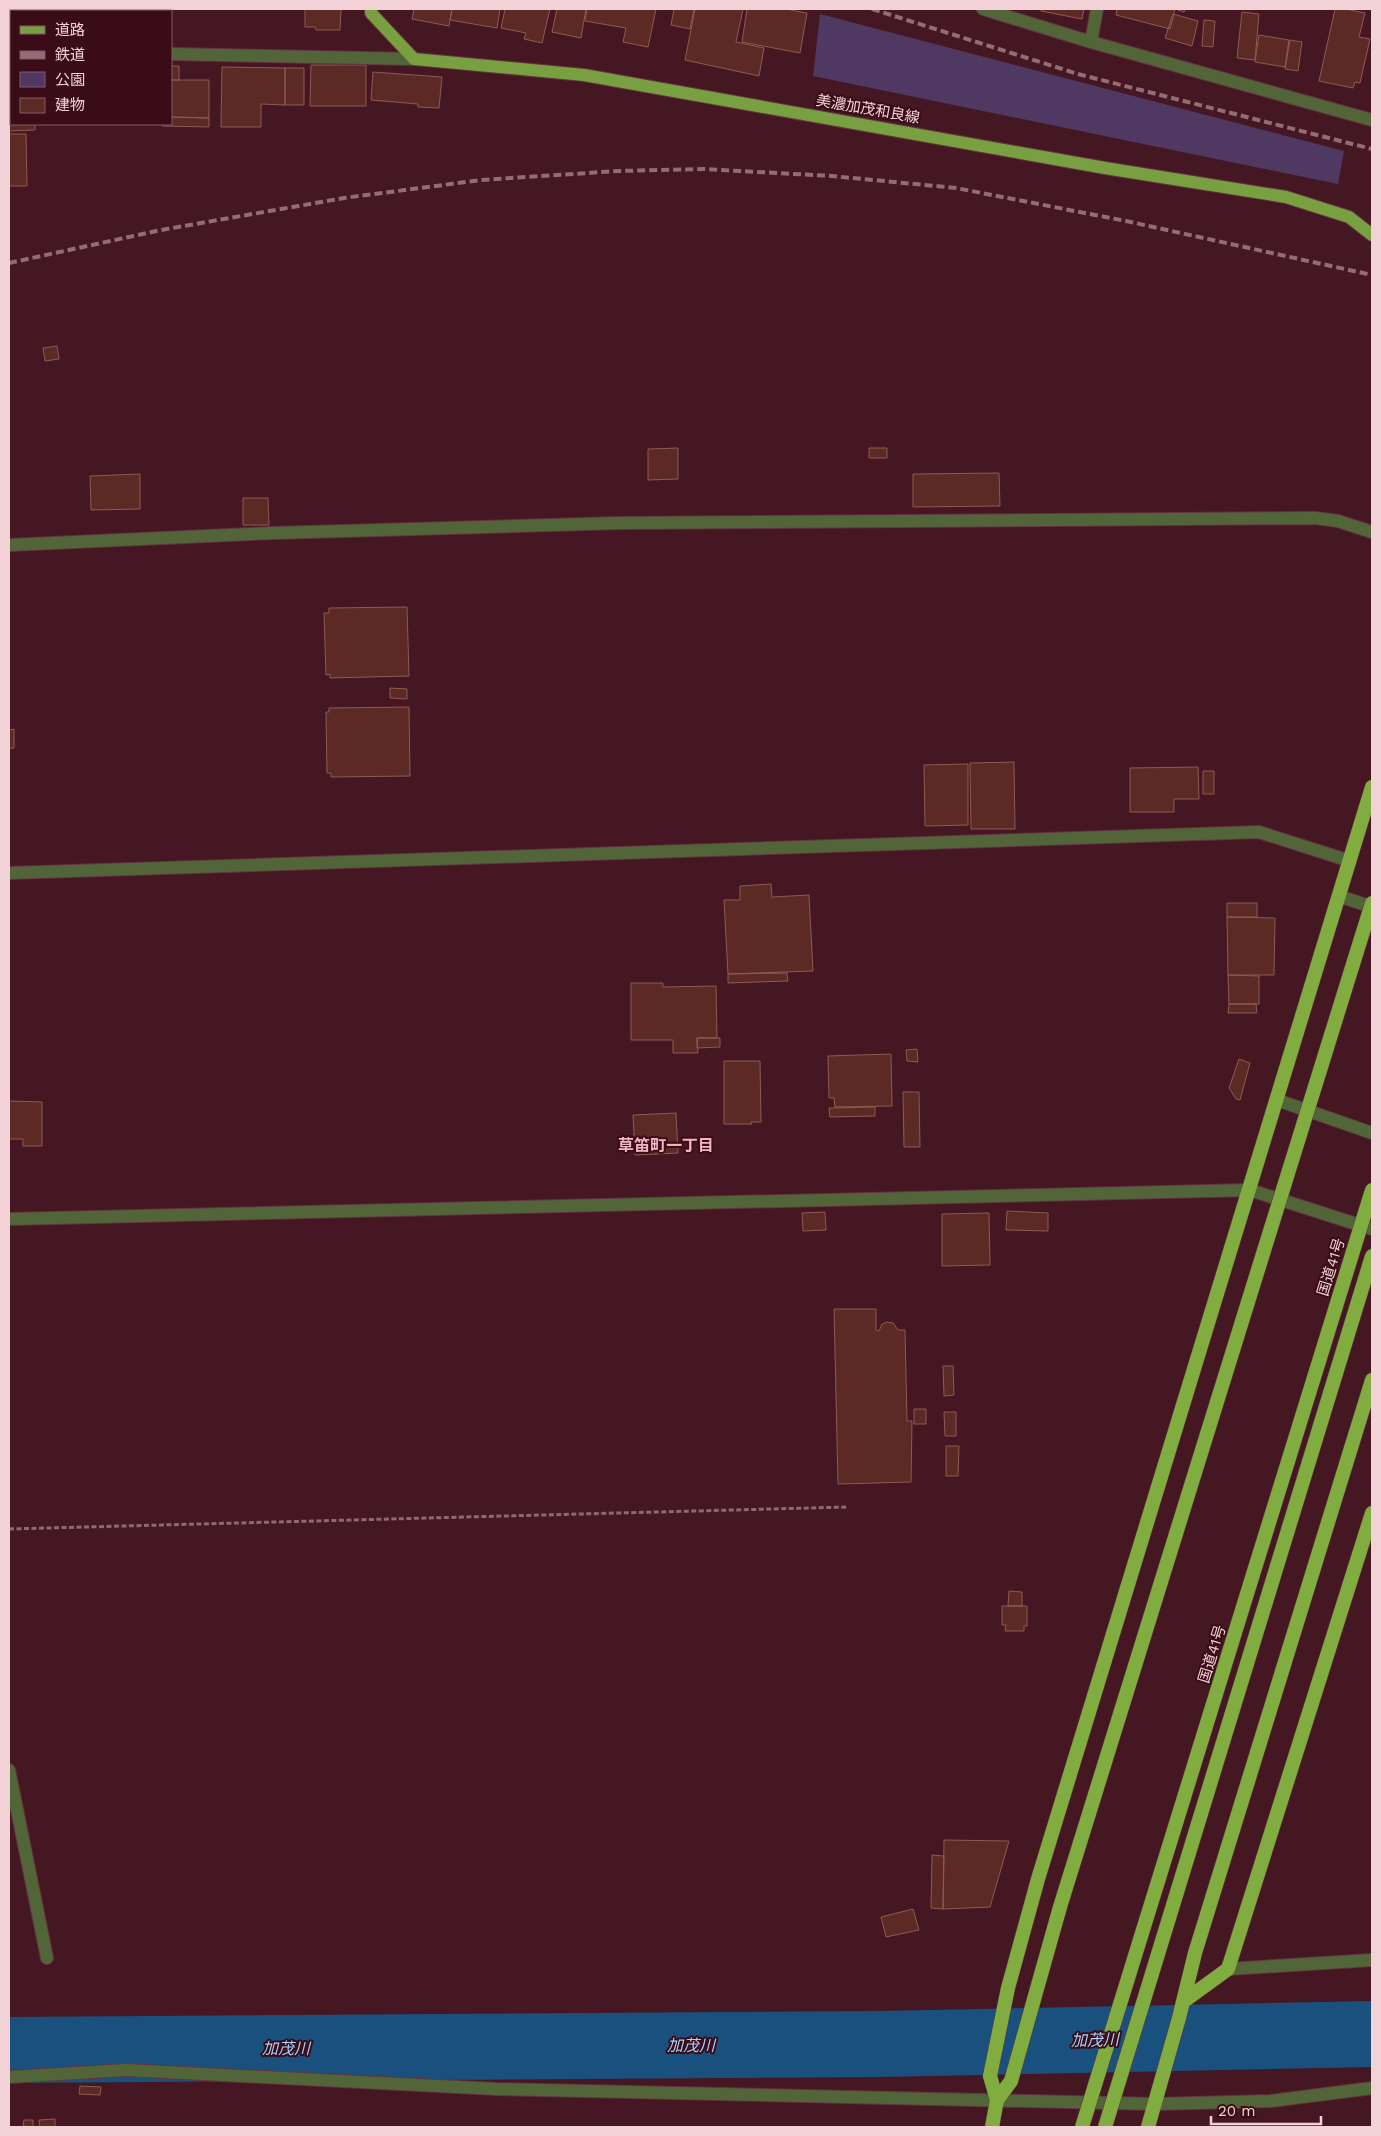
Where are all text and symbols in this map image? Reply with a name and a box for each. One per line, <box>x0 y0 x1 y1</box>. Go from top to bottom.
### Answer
legend <box>10 10 172 125</box>
text: 道路 <box>55 21 85 39</box>
text: 鉄道 <box>55 46 85 64</box>
text: 公園 <box>55 71 85 89</box>
street label: 美濃加茂和良線 <box>815 91 921 127</box>
text: 建物 <box>55 96 85 114</box>
district label: 草笛町一丁目 <box>618 1136 714 1155</box>
street label: 国道41号 <box>1314 1236 1348 1298</box>
street label: 国道41号 <box>1195 1623 1229 1685</box>
water label: 加茂川 <box>1071 2030 1121 2050</box>
water label: 加茂川 <box>667 2036 717 2055</box>
water label: 加茂川 <box>262 2039 312 2058</box>
scale bar <box>1211 2094 1321 2126</box>
text: 20 m <box>1218 2102 1256 2120</box>

